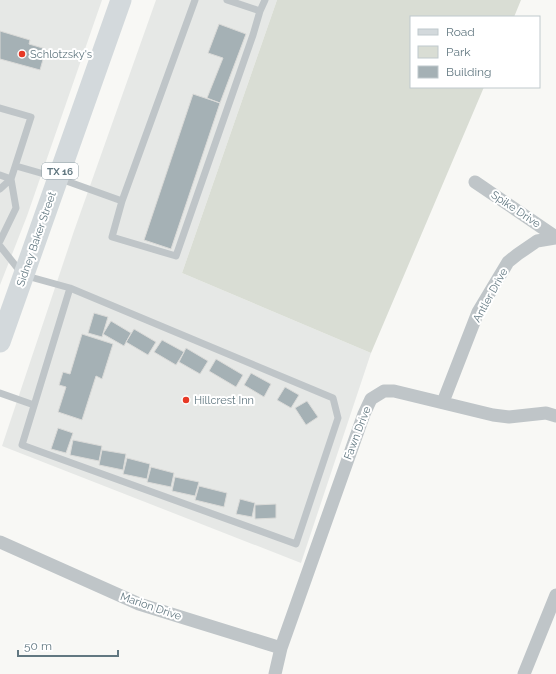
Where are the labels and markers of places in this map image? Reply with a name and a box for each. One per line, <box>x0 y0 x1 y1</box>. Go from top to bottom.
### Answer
place label: Schlotzsky's <box>30 48 92 61</box>
marker: Schlotzsky's <box>17 49 27 59</box>
place label: Hillcrest Inn <box>194 394 254 407</box>
marker: Hillcrest Inn <box>181 395 191 405</box>

